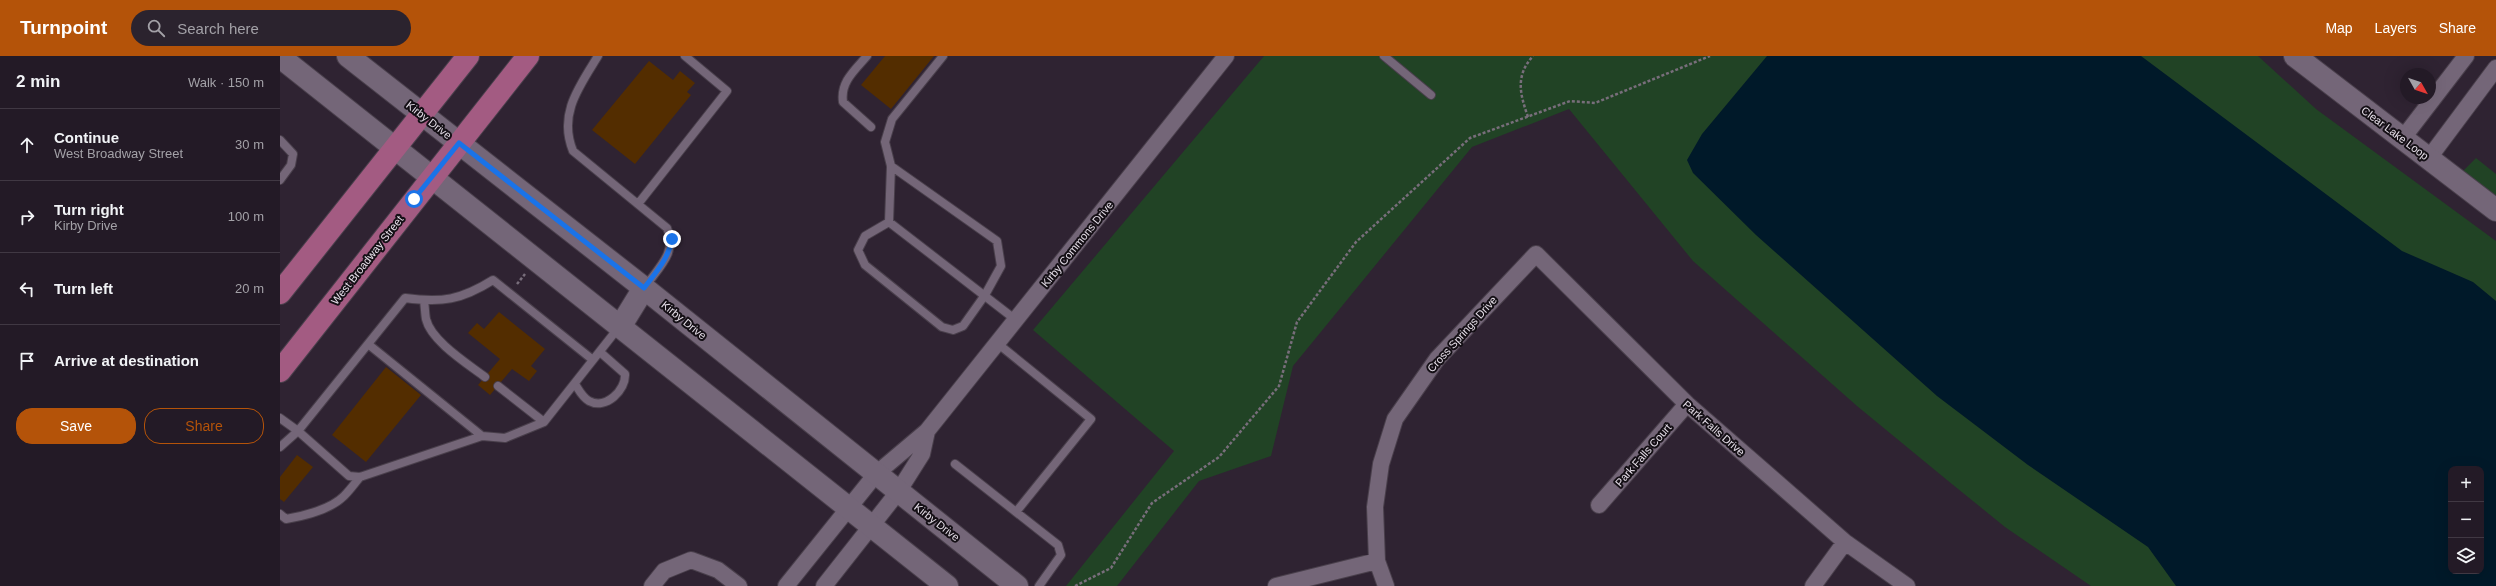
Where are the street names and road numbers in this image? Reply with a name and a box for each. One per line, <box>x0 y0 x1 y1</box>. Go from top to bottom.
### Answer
street label: Kirby Drive <box>404 99 454 141</box>
street label: Clear Lake Loop <box>2359 104 2431 162</box>
street label: Kirby Commons Drive <box>1039 199 1115 289</box>
street label: West Broadway Street <box>329 213 405 307</box>
street label: Cross Springs Drive <box>1425 294 1499 374</box>
street label: Kirby Drive <box>659 298 709 342</box>
street label: Park Falls Drive <box>1681 398 1747 458</box>
street label: Park Falls Court <box>1613 421 1673 489</box>
street label: Kirby Drive <box>912 501 962 543</box>

